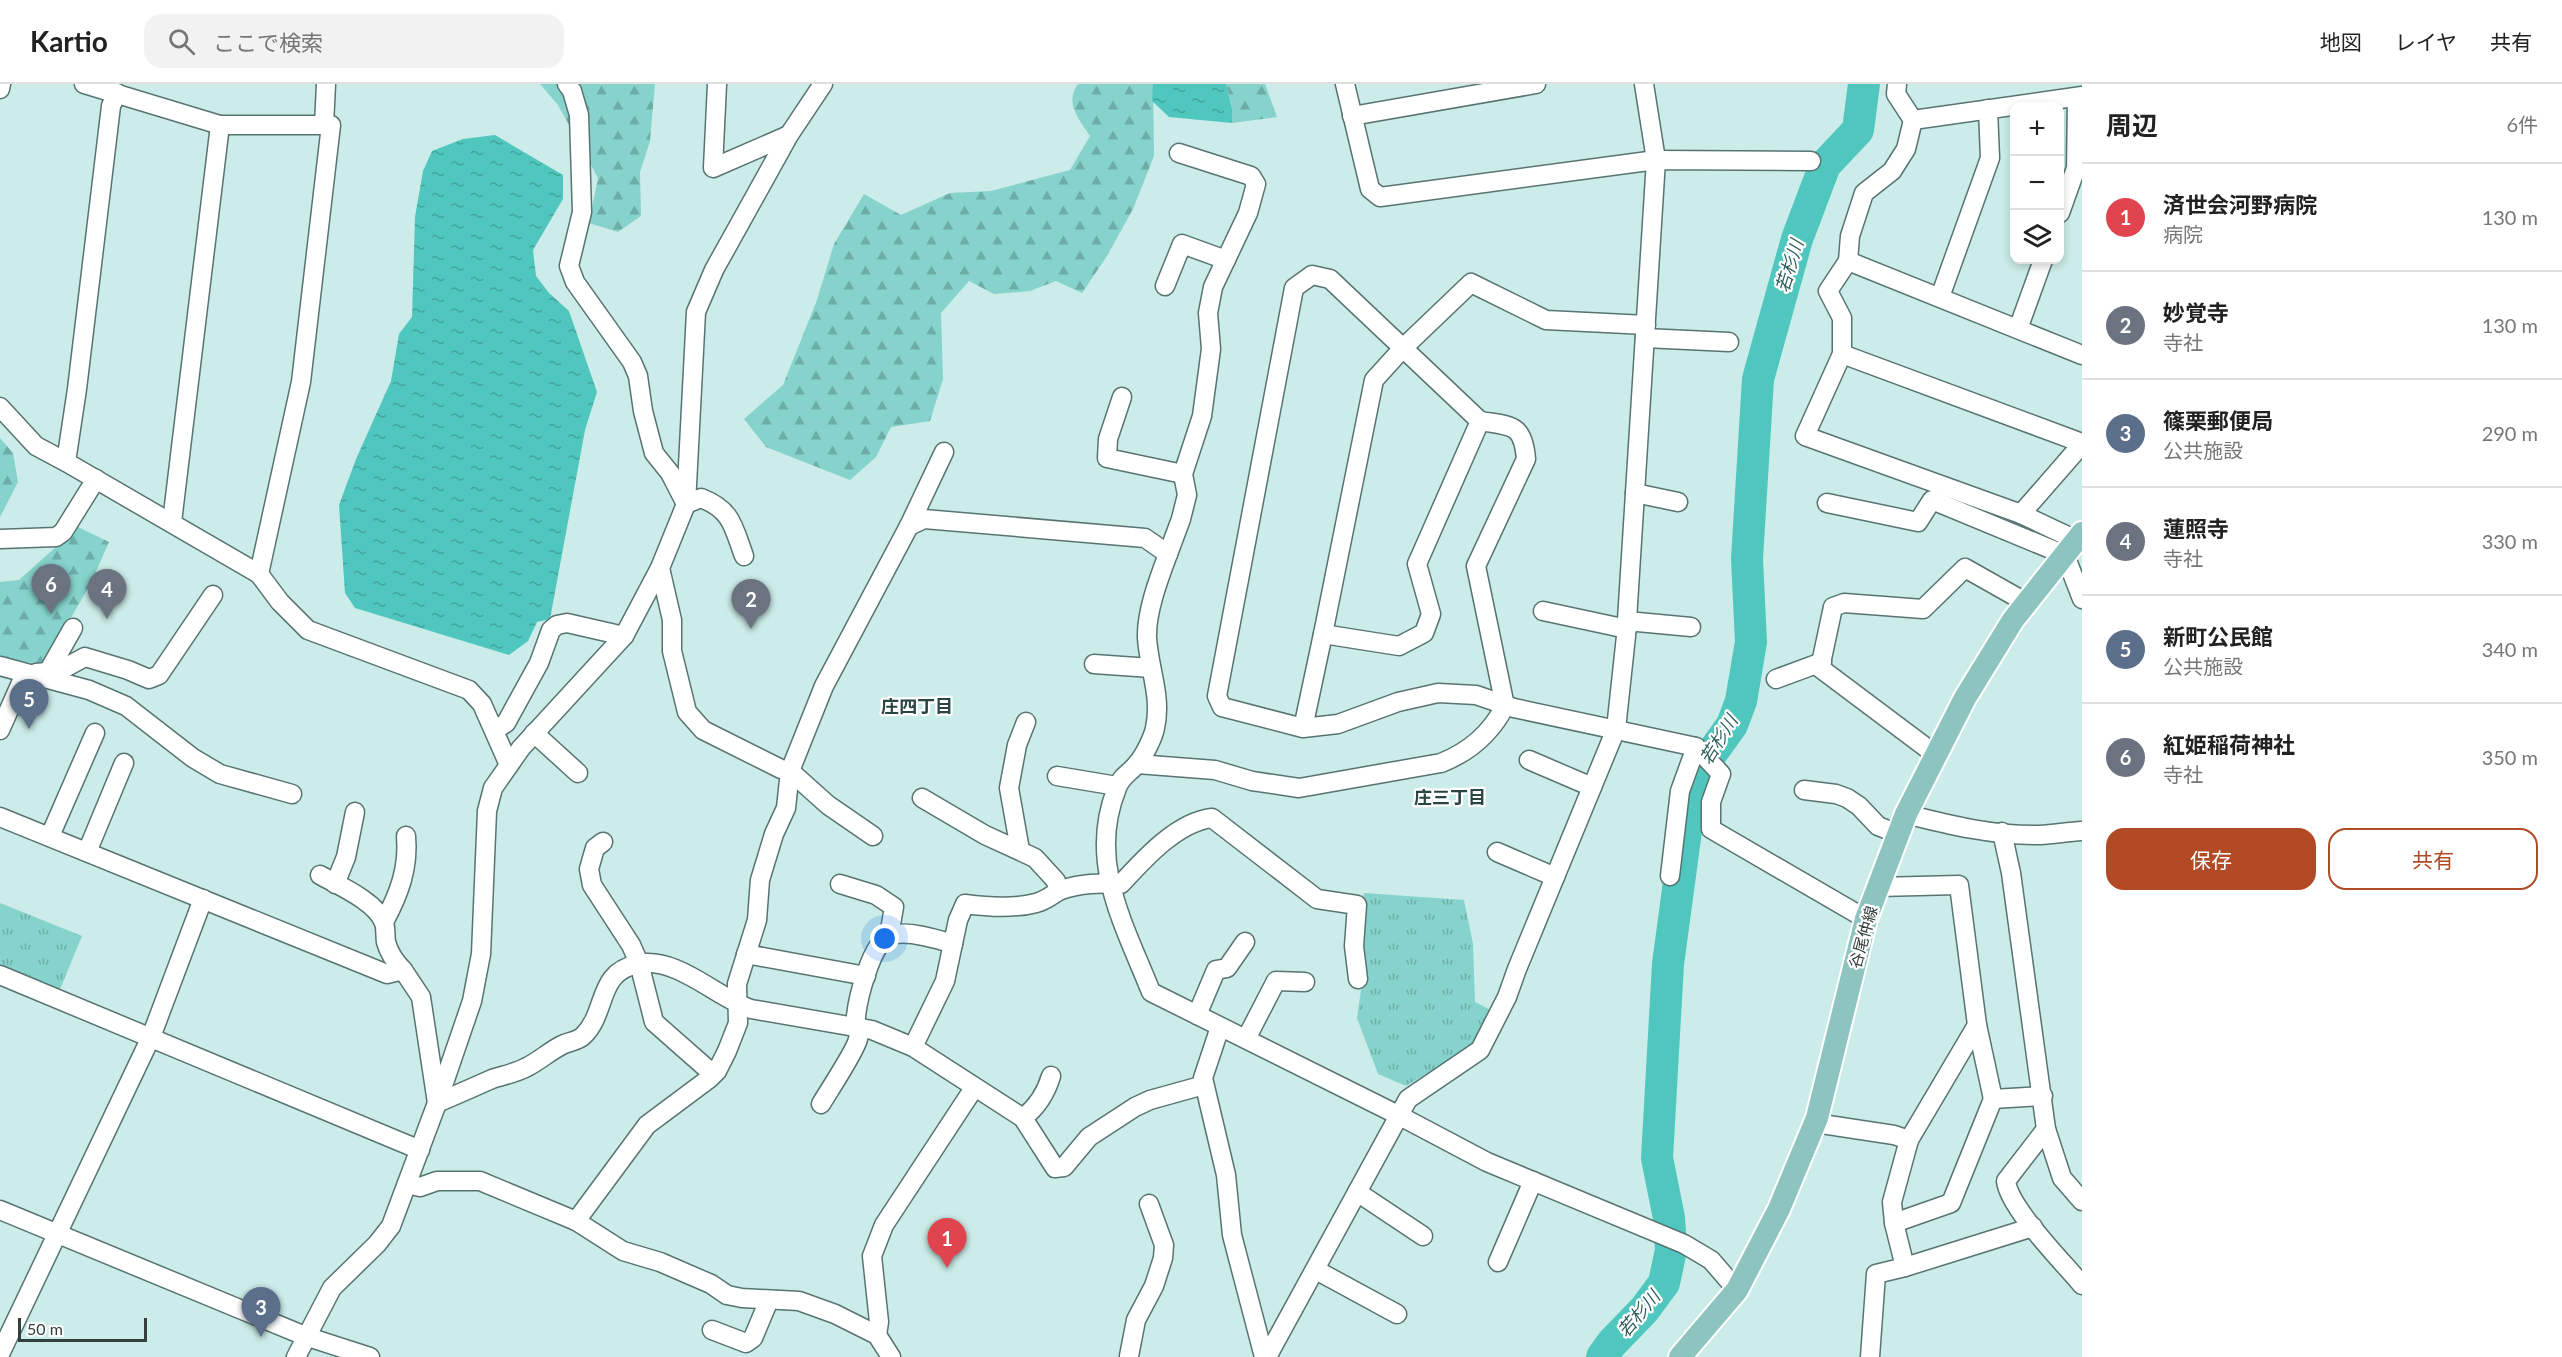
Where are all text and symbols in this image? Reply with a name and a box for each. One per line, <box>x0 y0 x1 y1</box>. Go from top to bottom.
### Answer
search box <box>144 14 564 68</box>
text: Kartio <box>30 24 108 58</box>
icon: search <box>165 25 198 58</box>
text: ここで検索 <box>213 29 323 56</box>
text: 地図 <box>2320 29 2362 54</box>
text: レイヤ <box>2395 29 2457 54</box>
text: 共有 <box>2490 29 2532 54</box>
map controls <box>2010 102 2064 264</box>
button: + <box>2010 102 2064 156</box>
text: 周辺 <box>2106 109 2158 141</box>
text: 6件 <box>2506 112 2538 136</box>
button: − <box>2010 156 2064 210</box>
text: 済世会河野病院 <box>2163 191 2317 218</box>
text: 1 <box>2120 205 2131 229</box>
text: 130 m <box>2482 205 2538 229</box>
button: layers <box>2010 210 2064 264</box>
text: 病院 <box>2163 222 2203 246</box>
water label: 若杉川 <box>1771 235 1808 295</box>
text: 妙覚寺 <box>2163 299 2229 326</box>
text: 2 <box>2120 313 2131 337</box>
text: 130 m <box>2482 313 2538 337</box>
text: 寺社 <box>2163 330 2203 354</box>
text: 篠栗郵便局 <box>2163 407 2273 434</box>
text: 3 <box>2120 421 2131 445</box>
text: 290 m <box>2482 421 2538 445</box>
text: 公共施設 <box>2163 438 2243 462</box>
text: 蓮照寺 <box>2163 515 2229 542</box>
text: 4 <box>2120 529 2131 553</box>
text: 330 m <box>2482 529 2538 553</box>
text: 寺社 <box>2163 546 2203 570</box>
pin: 6 <box>32 564 70 614</box>
pin: 4 <box>88 570 126 619</box>
pin: 2 <box>732 580 771 629</box>
text: 新町公民館 <box>2163 623 2273 650</box>
text: 5 <box>2120 637 2131 661</box>
text: 340 m <box>2482 637 2538 661</box>
text: 公共施設 <box>2163 654 2243 678</box>
pin: 5 <box>9 680 48 729</box>
district label: 庄四丁目 <box>881 695 953 717</box>
water label: 若杉川 <box>1695 709 1743 768</box>
text: 紅姫稲荷神社 <box>2163 731 2295 758</box>
text: 6 <box>2120 745 2131 769</box>
text: 350 m <box>2482 745 2538 769</box>
text: 寺社 <box>2163 762 2203 786</box>
district label: 庄三丁目 <box>1414 786 1486 808</box>
button: 保存 <box>2106 828 2316 890</box>
button: 共有 <box>2328 828 2538 890</box>
street label: 谷尾仲線 <box>1845 903 1880 970</box>
your location <box>870 924 899 953</box>
pin: 1 <box>928 1218 966 1268</box>
water label: 若杉川 <box>1612 1284 1665 1341</box>
pin: 3 <box>242 1288 280 1337</box>
scale bar <box>18 1315 147 1342</box>
text: 50 m <box>27 1319 63 1338</box>

